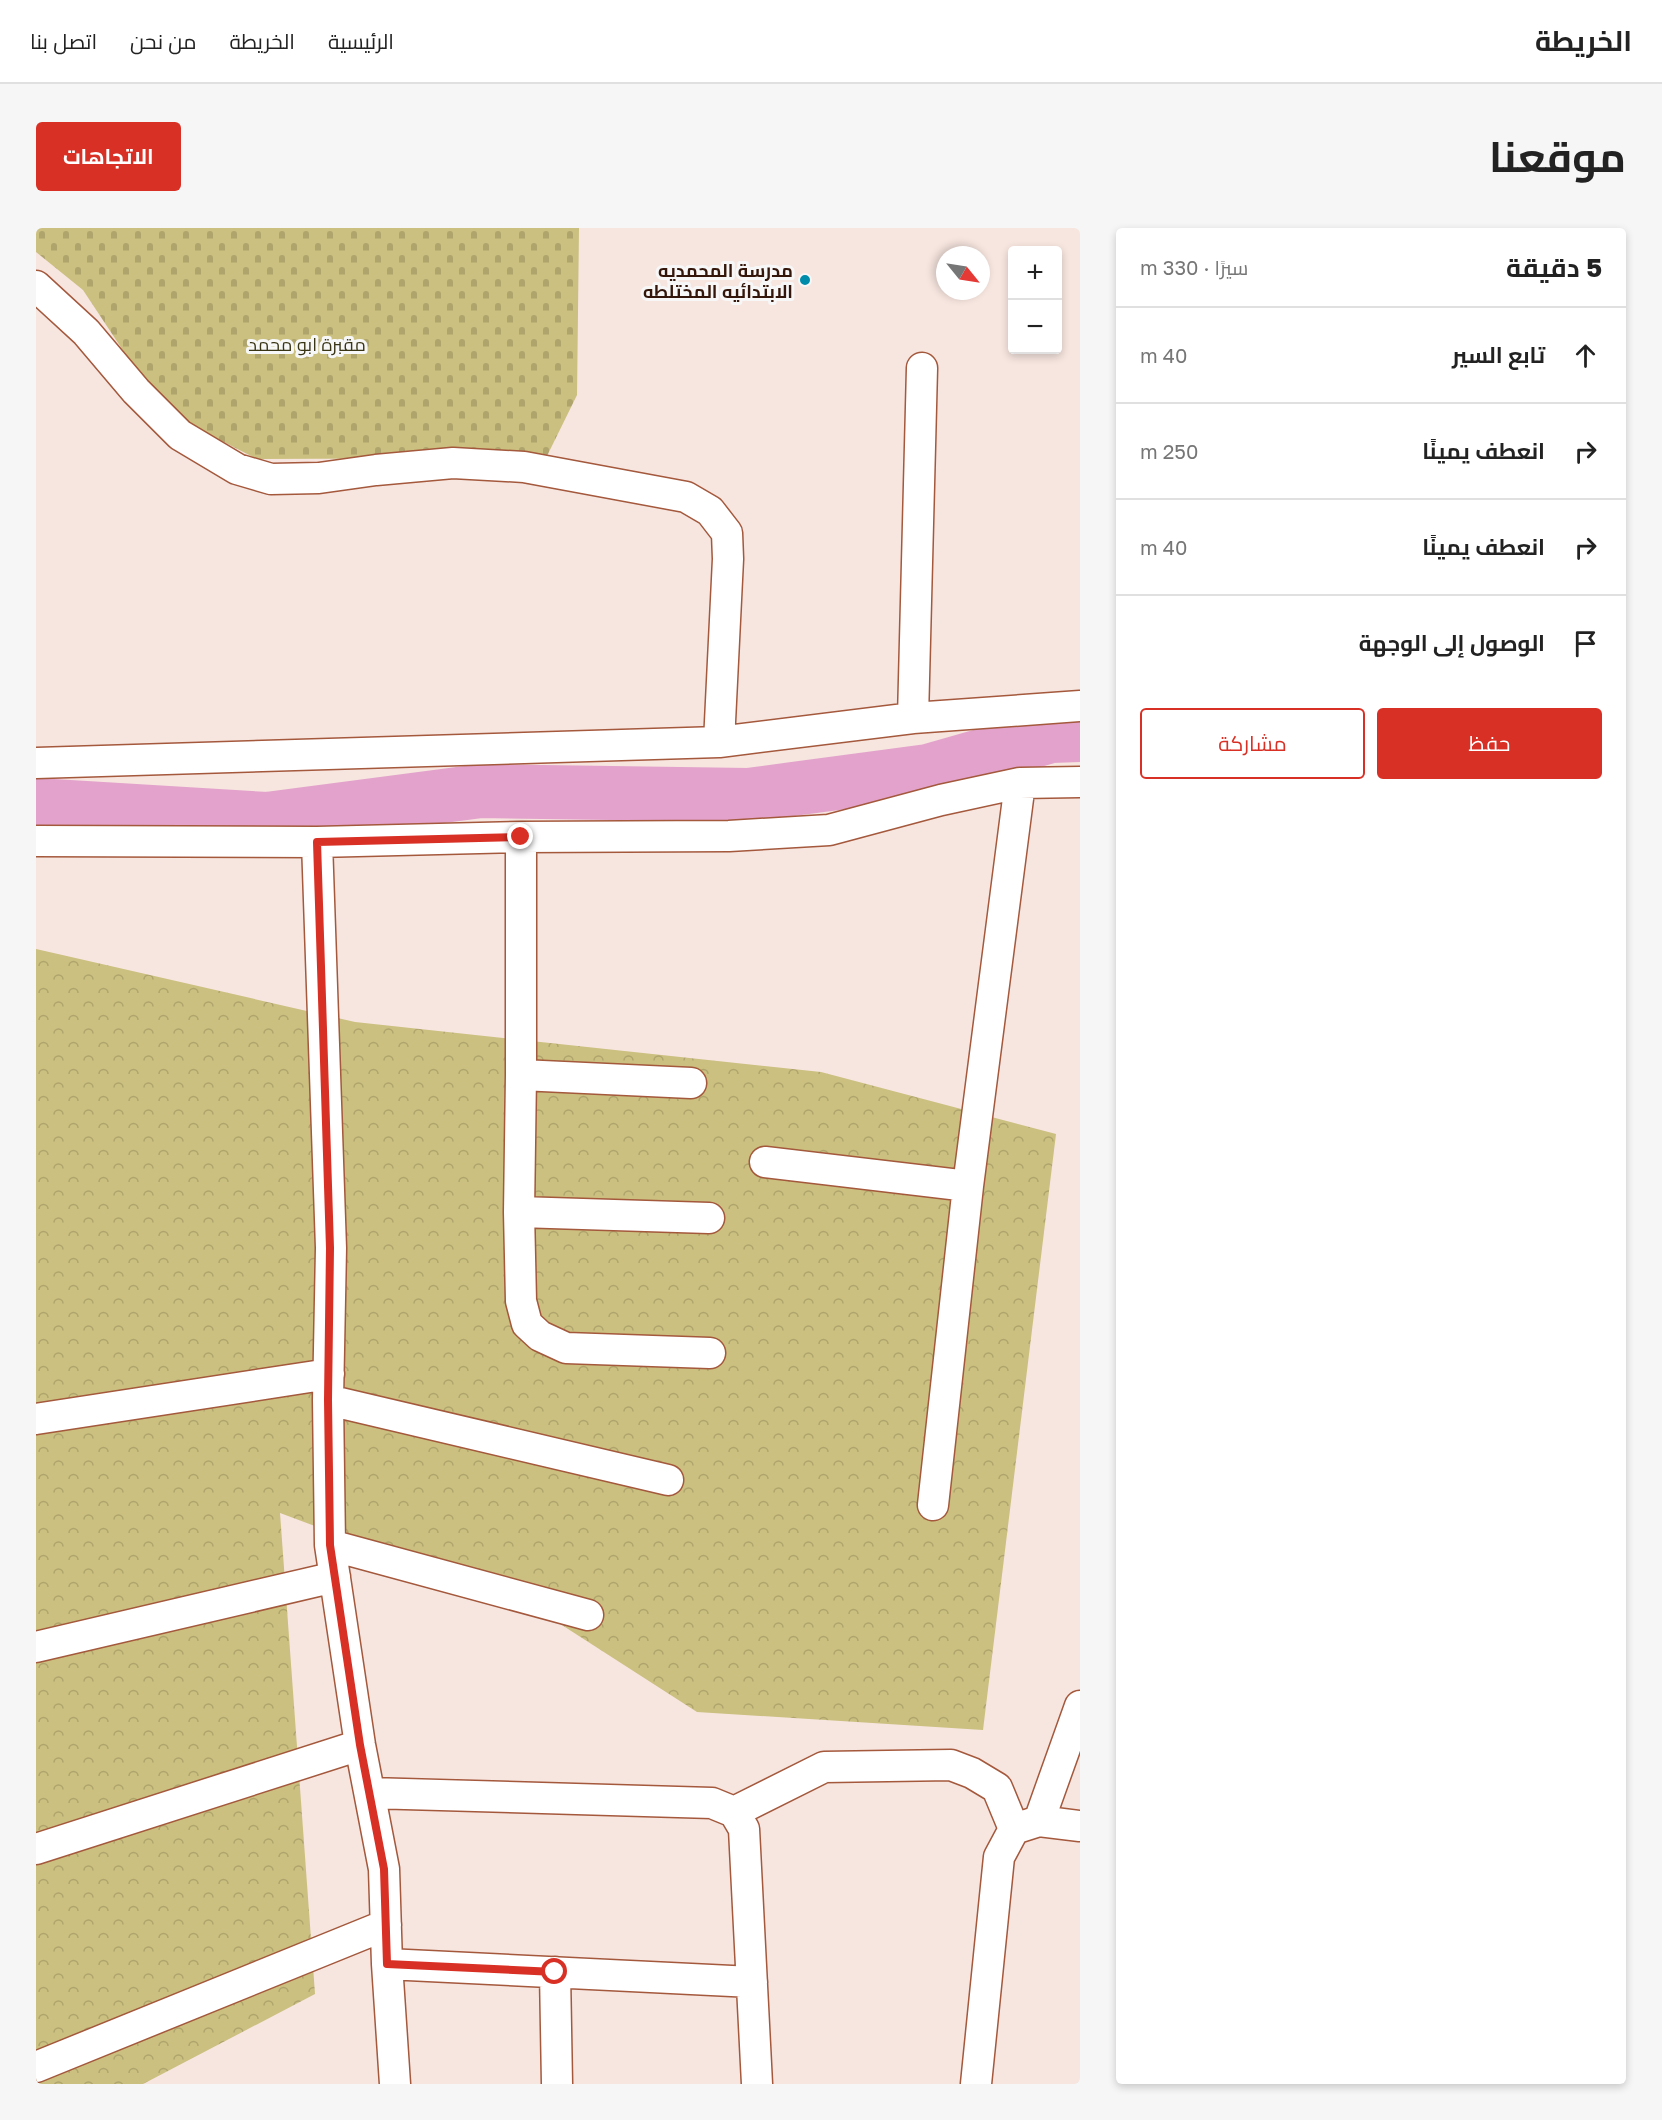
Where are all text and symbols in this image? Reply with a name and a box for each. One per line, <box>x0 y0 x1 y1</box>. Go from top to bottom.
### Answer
text: الخريطة <box>1535 24 1632 57</box>
text: اتصل بنا <box>30 28 97 54</box>
text: من نحن <box>130 28 196 54</box>
text: الخريطة <box>229 28 295 54</box>
text: الرئيسية <box>328 28 394 54</box>
button: الاتجاهات <box>36 122 181 191</box>
text: موقعنا <box>1489 131 1626 181</box>
north arrow <box>936 246 990 300</box>
map controls <box>1008 246 1062 354</box>
button: + <box>1008 246 1062 300</box>
text: 5 دقيقة <box>1506 252 1602 283</box>
text: سيرًا · 330 m <box>1140 255 1248 279</box>
place label: مدرسة المحمديه الابتدائيه المختلطه <box>643 259 793 302</box>
marker: مدرسة المحمديه الابتدائيه المختلطه <box>798 273 812 287</box>
button: − <box>1008 300 1062 354</box>
park label: مقبرة ابو محمد <box>248 333 366 356</box>
icon: ahead <box>1569 339 1602 372</box>
text: تابع السير <box>1452 341 1545 368</box>
text: 40 m <box>1140 343 1187 367</box>
icon: right <box>1569 435 1602 468</box>
text: انعطف يمينًا <box>1422 437 1545 464</box>
text: 250 m <box>1140 439 1198 463</box>
icon: right <box>1569 531 1602 564</box>
text: انعطف يمينًا <box>1422 533 1545 560</box>
text: 40 m <box>1140 535 1187 559</box>
icon: arrive <box>1569 627 1602 660</box>
text: الوصول إلى الوجهة <box>1359 629 1545 656</box>
button: مشاركة <box>1140 708 1365 779</box>
button: حفظ <box>1377 708 1602 779</box>
route end <box>507 823 533 849</box>
route start <box>541 1958 567 1984</box>

